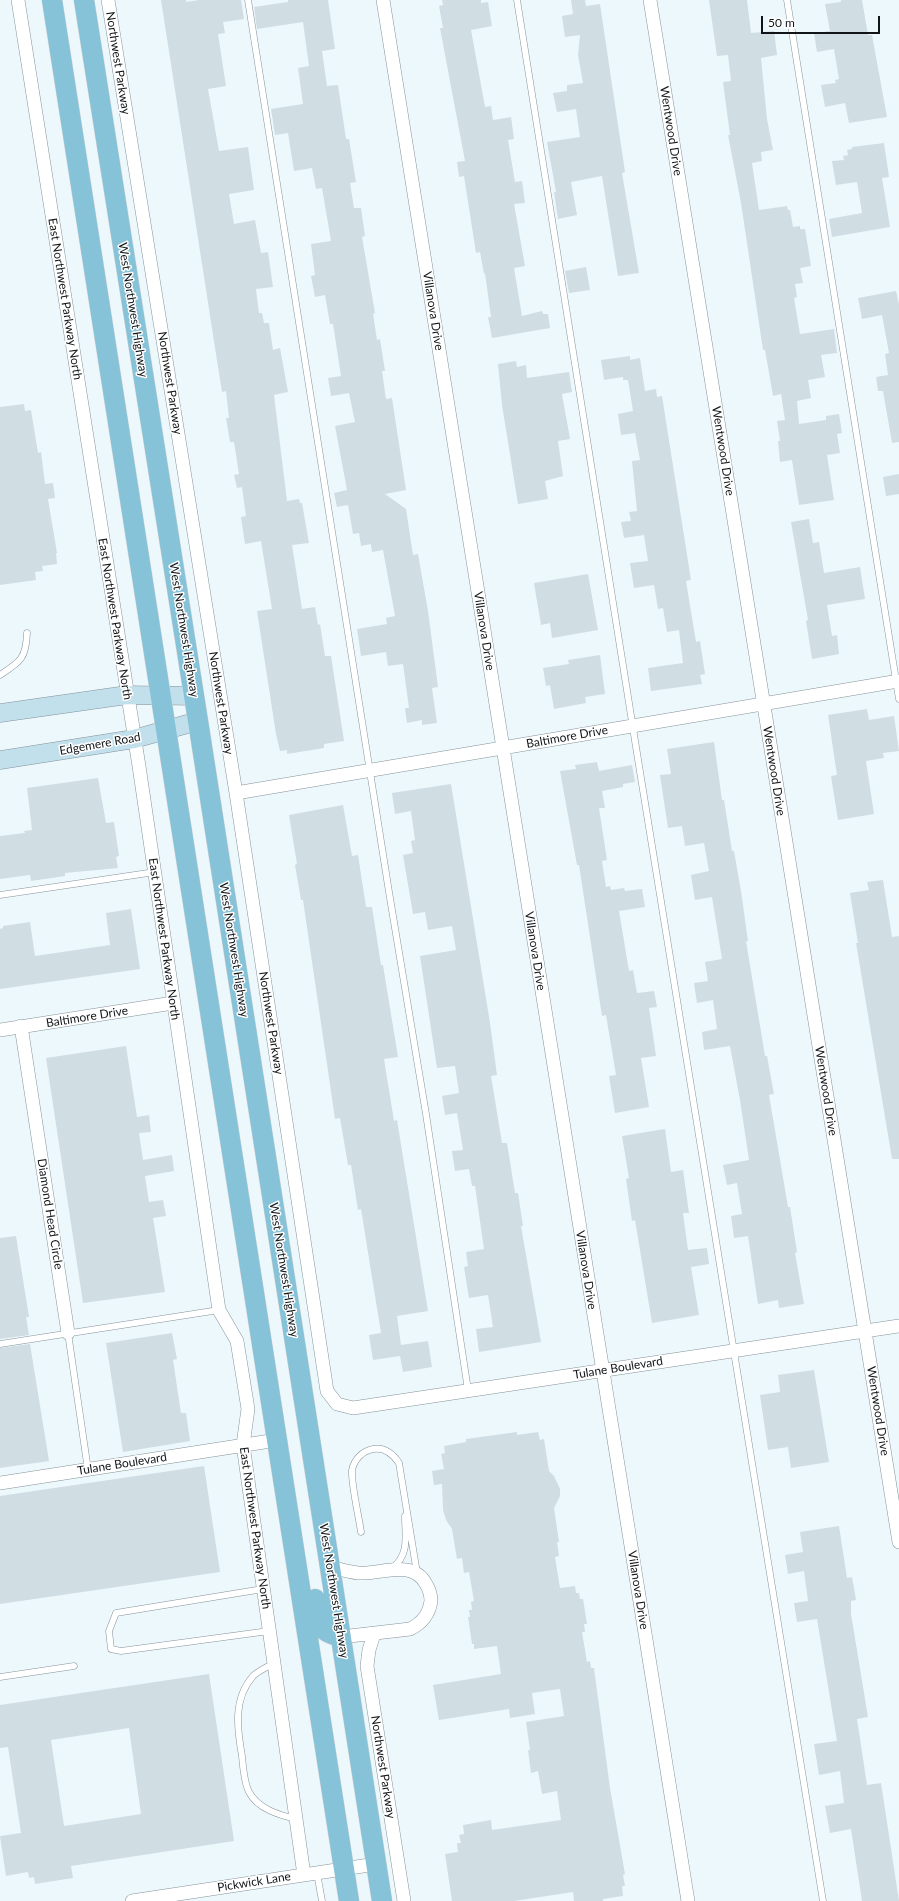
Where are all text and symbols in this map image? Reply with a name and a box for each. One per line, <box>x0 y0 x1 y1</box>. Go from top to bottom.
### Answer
scale bar <box>763 8 882 34</box>
street label: Northwest Parkway <box>103 10 133 116</box>
text: 50 m <box>768 15 795 30</box>
street label: Wentwood Drive <box>657 85 685 177</box>
street label: East Northwest Parkway North <box>45 217 85 381</box>
street label: West Northwest Highway <box>115 242 151 378</box>
street label: Villanova Drive <box>420 271 446 351</box>
street label: Northwest Parkway <box>155 330 185 436</box>
street label: Wentwood Drive <box>709 405 737 497</box>
street label: East Northwest Parkway North <box>95 537 135 701</box>
street label: West Northwest Highway <box>166 562 202 698</box>
street label: Villanova Drive <box>471 591 497 671</box>
street label: Northwest Parkway <box>206 650 236 756</box>
street label: Baltimore Drive <box>525 723 609 751</box>
street label: Wentwood Drive <box>760 725 788 817</box>
street label: Edgemere Road <box>58 730 142 758</box>
street label: East Northwest Parkway North <box>145 857 183 1021</box>
street label: West Northwest Highway <box>216 882 252 1018</box>
street label: Villanova Drive <box>522 911 548 991</box>
street label: Northwest Parkway <box>256 970 286 1076</box>
street label: Baltimore Drive <box>45 1003 129 1031</box>
street label: Wentwood Drive <box>812 1045 840 1137</box>
street label: Diamond Head Circle <box>34 1158 66 1270</box>
street label: West Northwest Highway <box>266 1202 302 1338</box>
street label: Villanova Drive <box>573 1230 599 1310</box>
street label: Tulane Boulevard <box>572 1354 664 1382</box>
street label: Wentwood Drive <box>864 1365 892 1457</box>
street label: East Northwest Parkway North <box>236 1446 274 1610</box>
street label: Tulane Boulevard <box>76 1450 168 1478</box>
street label: West Northwest Highway <box>316 1523 352 1659</box>
street label: Villanova Drive <box>625 1550 651 1630</box>
street label: Northwest Parkway <box>368 1714 398 1820</box>
street label: Pickwick Lane <box>216 1869 292 1895</box>

